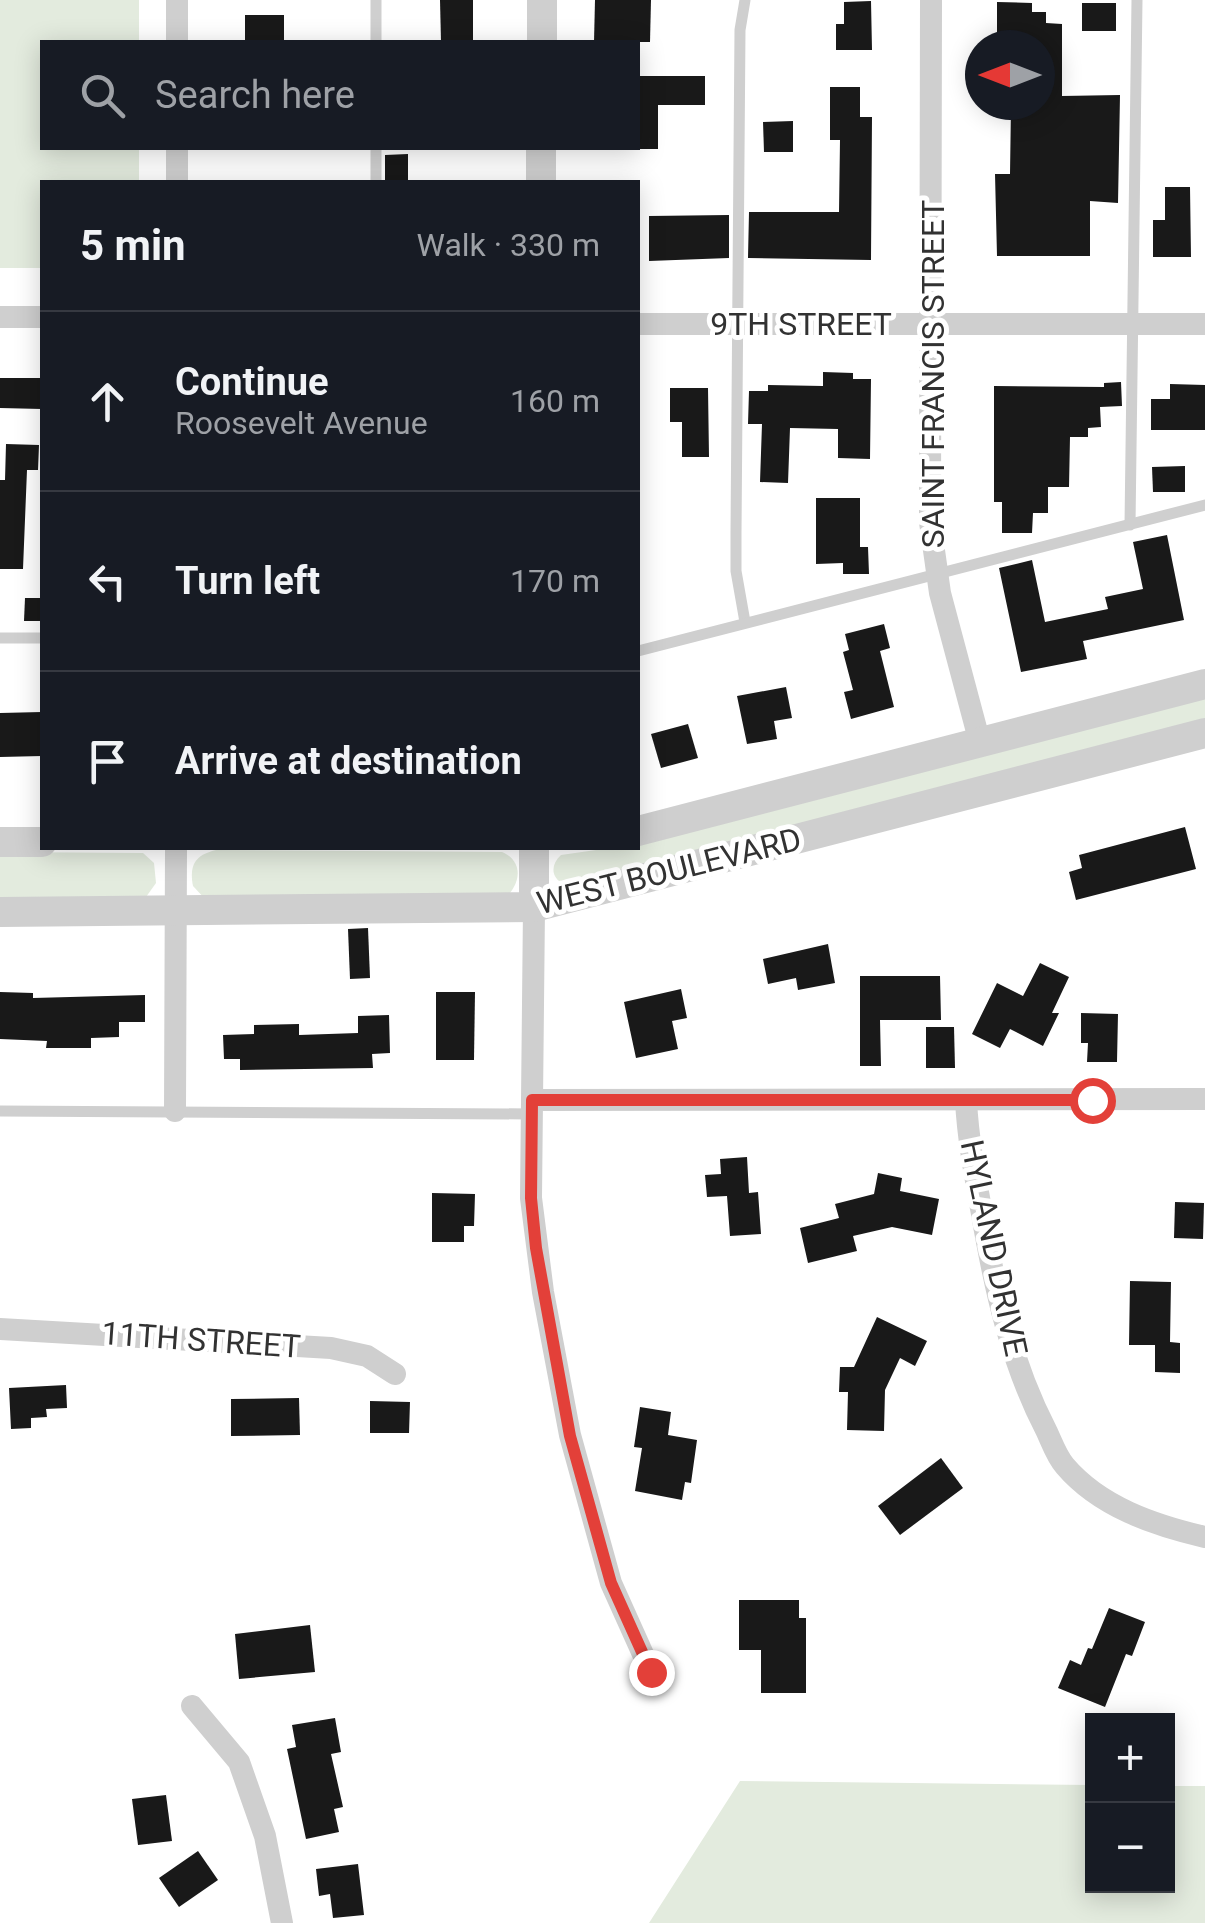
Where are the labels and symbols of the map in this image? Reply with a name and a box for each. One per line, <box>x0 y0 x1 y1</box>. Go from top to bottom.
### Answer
north arrow <box>965 30 1055 120</box>
street label: SAINT FRANCIS STREET <box>914 200 952 548</box>
street label: 9TH STREET <box>710 305 892 343</box>
street label: WEST BOULEVARD <box>533 820 805 922</box>
route start <box>1070 1078 1116 1124</box>
street label: HYLAND DRIVE <box>953 1137 1035 1359</box>
street label: 11TH STREET <box>100 1314 302 1366</box>
route end <box>629 1650 675 1696</box>

